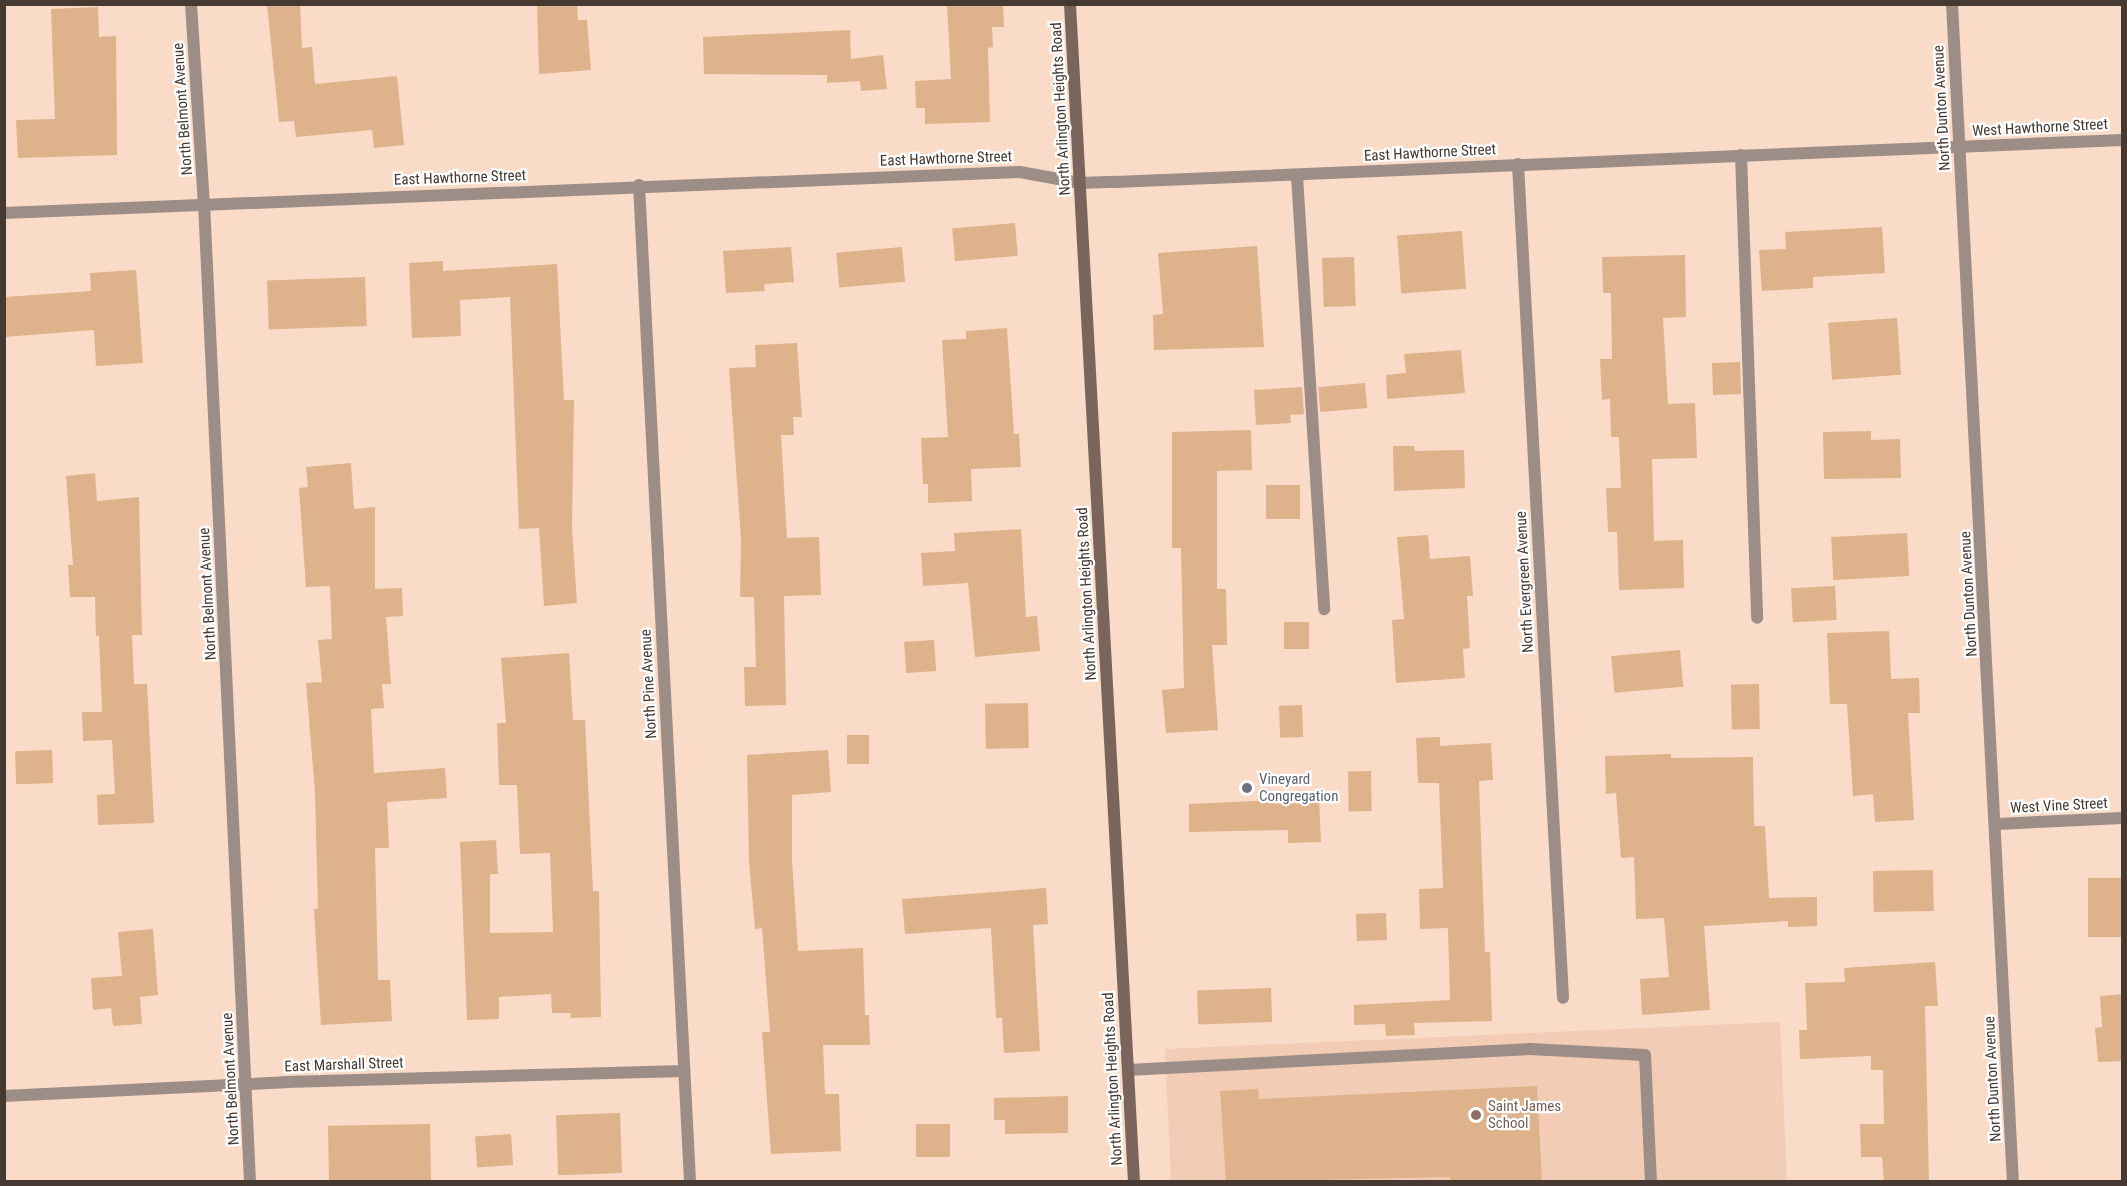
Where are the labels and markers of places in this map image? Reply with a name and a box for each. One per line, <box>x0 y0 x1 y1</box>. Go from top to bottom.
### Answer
place label: Vineyard Congregation <box>1259 770 1338 805</box>
marker: Vineyard Congregation <box>1240 781 1254 795</box>
place label: Saint James School <box>1488 1097 1561 1132</box>
marker: Saint James School <box>1469 1108 1483 1122</box>

